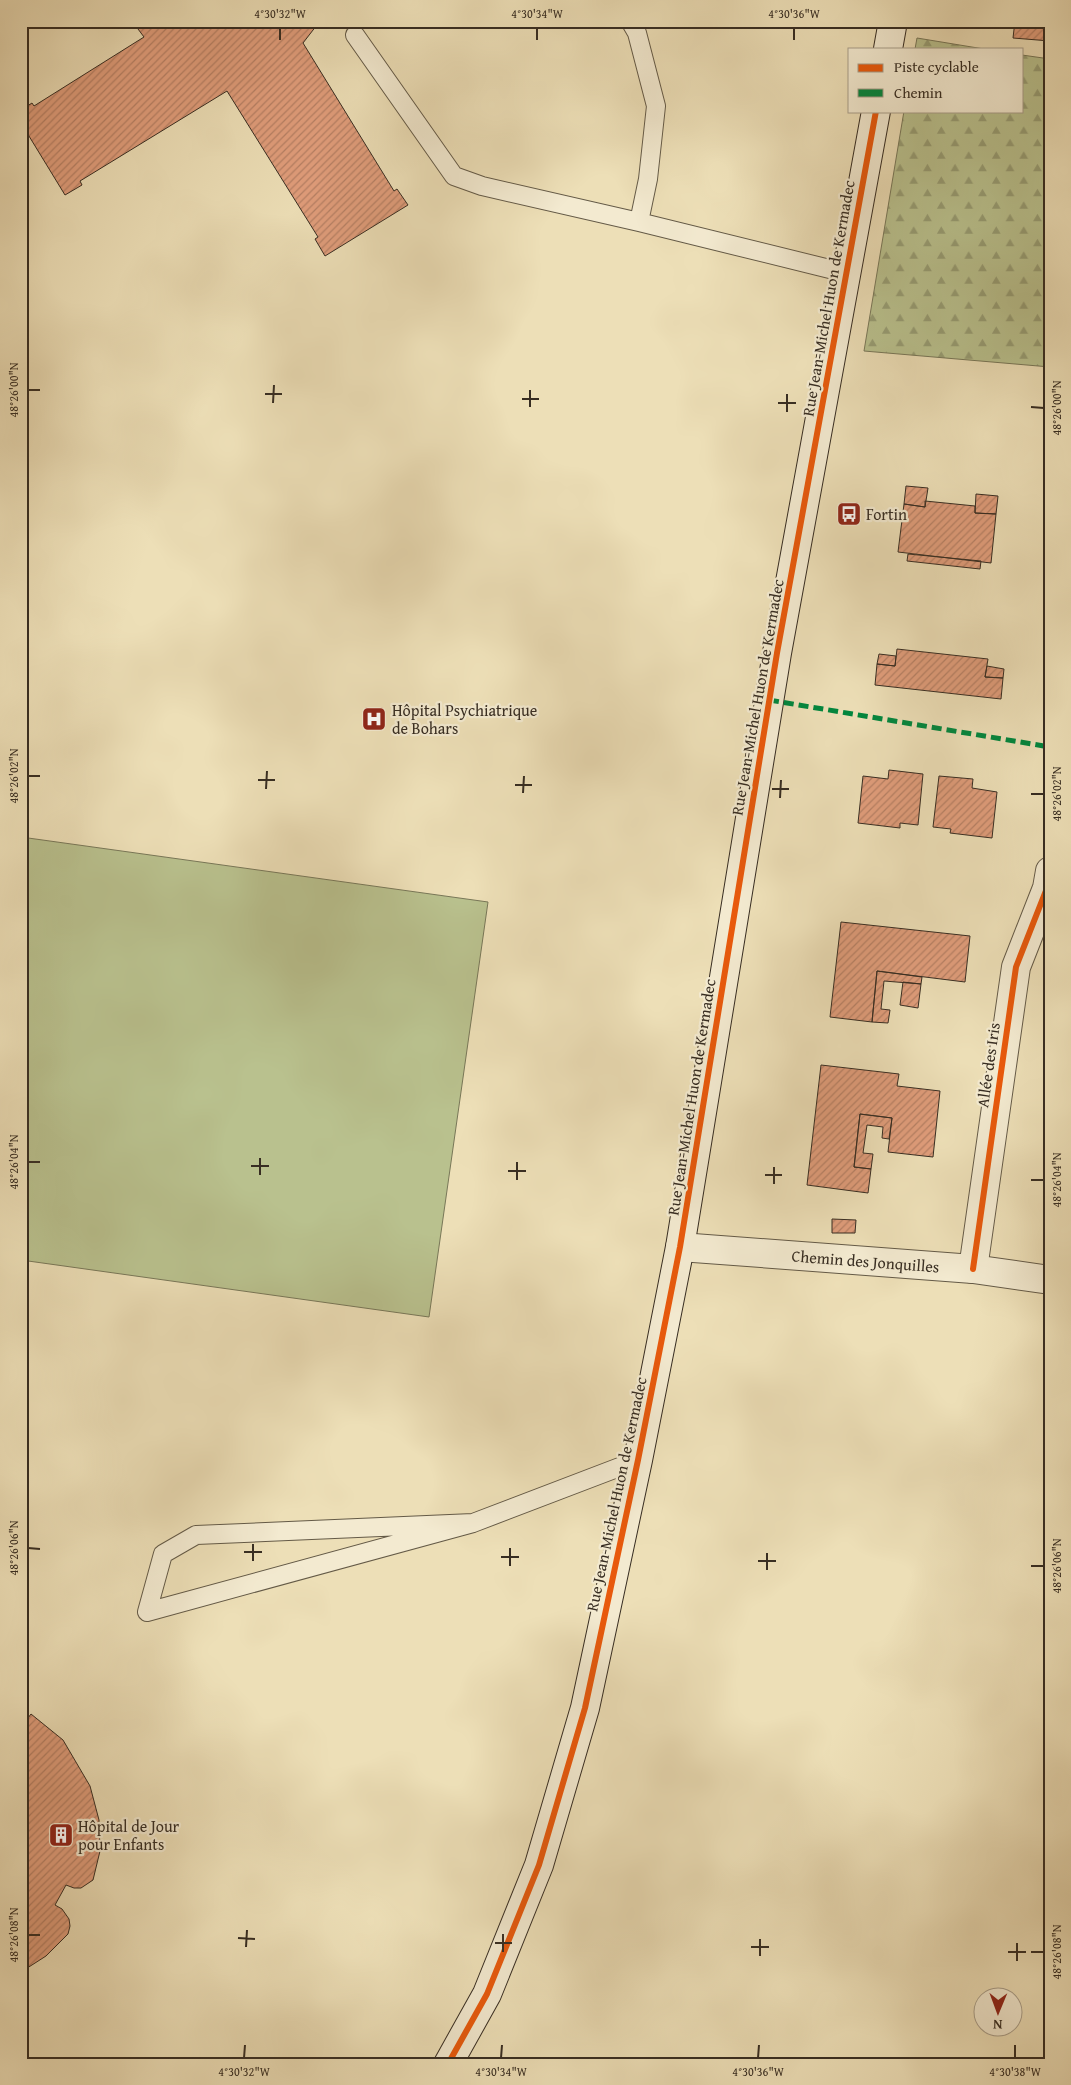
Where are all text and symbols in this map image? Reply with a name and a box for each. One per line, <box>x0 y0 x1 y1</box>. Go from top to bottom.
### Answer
text: 4°30'32"W <box>254 5 307 22</box>
text: 4°30'34"W <box>511 5 564 22</box>
text: 4°30'36"W <box>768 5 821 22</box>
legend <box>848 48 1024 112</box>
text: Piste cyclable <box>894 56 979 77</box>
text: Chemin <box>894 82 943 103</box>
street label: Rue Jean-Michel Huon de Kermadec <box>795 178 861 418</box>
text: 48°26'00"N <box>5 362 22 418</box>
text: 48°26'00"N <box>1048 380 1065 436</box>
bus stop icon: Fortin <box>836 501 862 527</box>
place label: Fortin <box>866 502 907 526</box>
street label: Rue Jean-Michel Huon de Kermadec <box>724 577 790 817</box>
place label: Hôpital Psychiatrique de Bohars <box>392 698 537 740</box>
hospital icon: Hôpital Psychiatrique de Bohars <box>361 706 387 732</box>
text: 48°26'02"N <box>5 748 22 804</box>
text: 48°26'02"N <box>1048 766 1065 822</box>
street label: Rue Jean-Michel Huon de Kermadec <box>660 977 722 1217</box>
street label: Allée des Iris <box>970 1021 1006 1109</box>
text: 48°26'04"N <box>5 1134 22 1190</box>
text: 48°26'04"N <box>1048 1152 1065 1208</box>
street label: Chemin des Jonquilles <box>791 1243 940 1278</box>
street label: Rue Jean-Michel Huon de Kermadec <box>579 1374 653 1614</box>
text: 48°26'06"N <box>5 1520 22 1576</box>
text: 48°26'06"N <box>1048 1538 1065 1594</box>
place label: Hôpital de Jour pour Enfants <box>78 1814 180 1856</box>
building icon: Hôpital de Jour pour Enfants <box>48 1822 74 1848</box>
text: 48°26'08"N <box>5 1907 22 1963</box>
text: 48°26'08"N <box>1048 1924 1065 1980</box>
north arrow <box>974 1988 1024 2038</box>
text: N <box>992 2015 1003 2035</box>
text: 4°30'32"W <box>218 2063 271 2080</box>
text: 4°30'34"W <box>475 2063 528 2080</box>
text: 4°30'36"W <box>732 2063 785 2080</box>
text: 4°30'38"W <box>989 2063 1042 2080</box>

